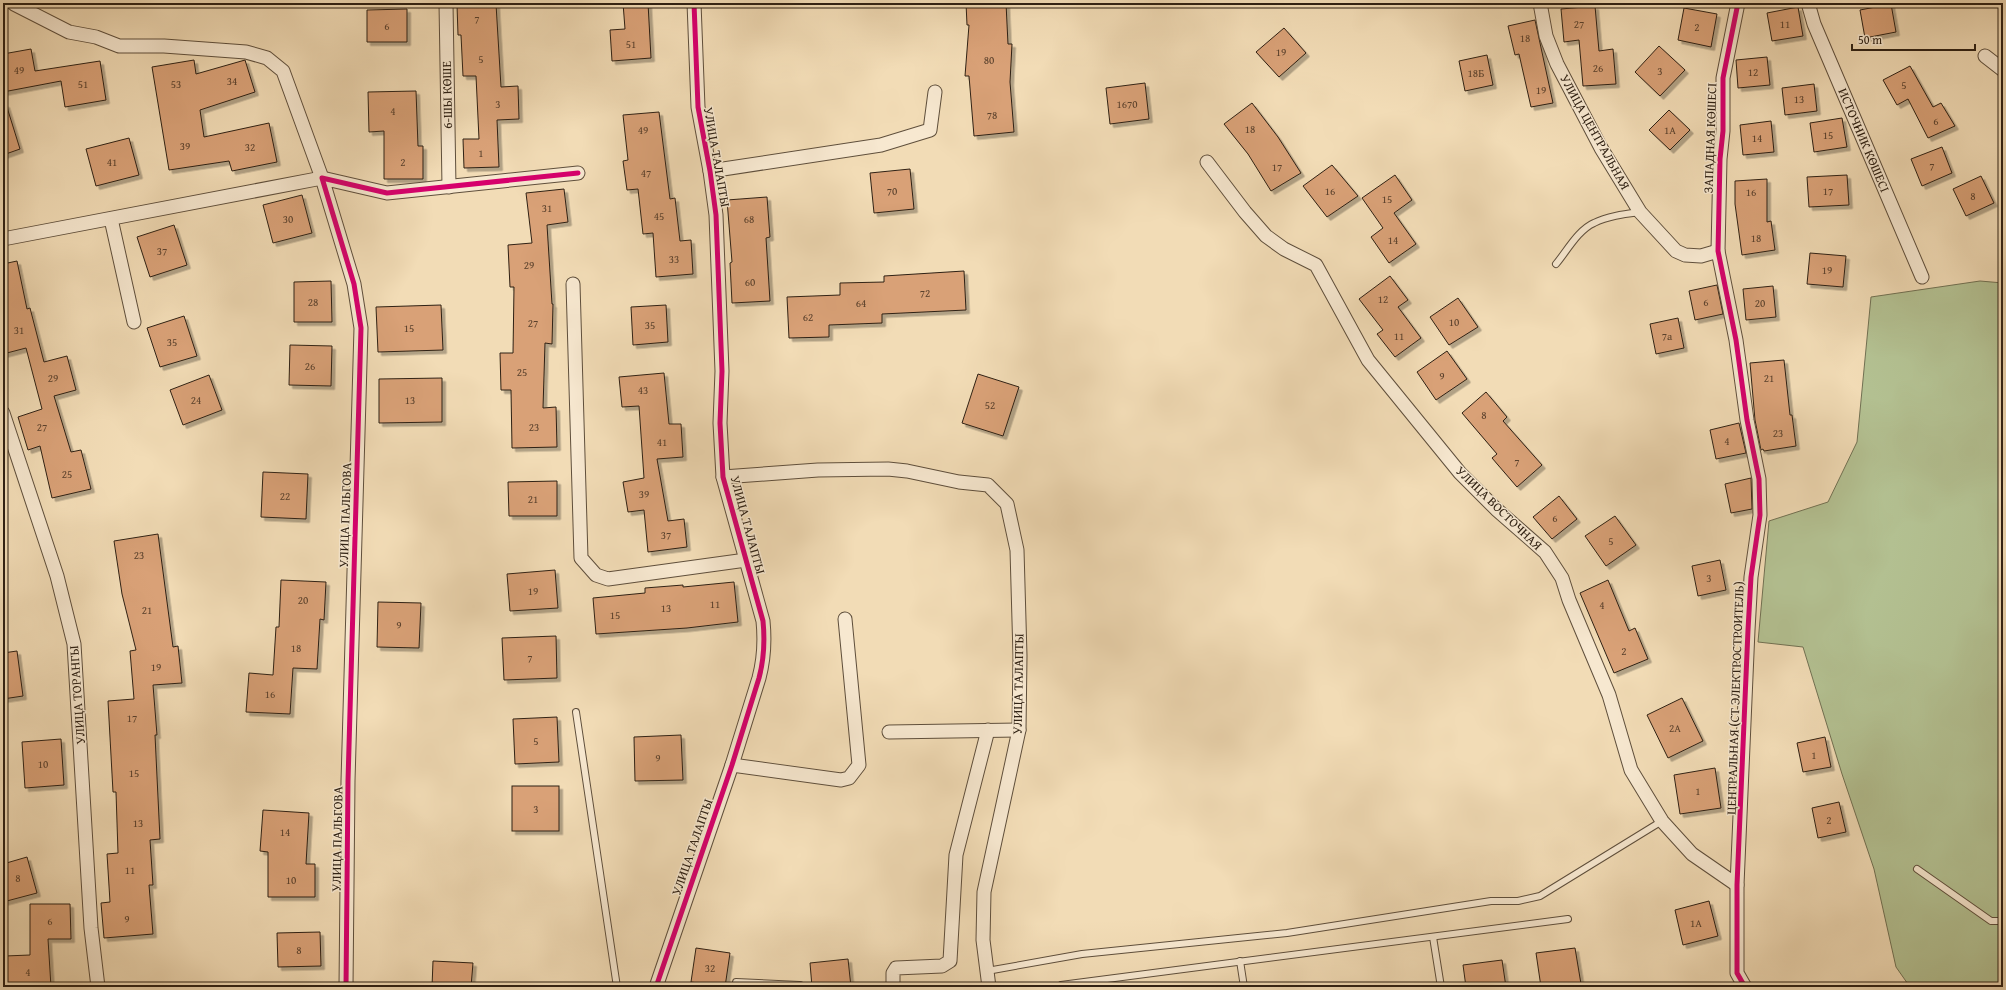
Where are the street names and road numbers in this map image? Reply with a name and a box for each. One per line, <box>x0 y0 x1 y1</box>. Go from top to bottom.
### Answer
street label: 6-ШЫ КӨШЕ <box>437 61 457 129</box>
street label: УЛИЦА ЦЕНТРАЛЬНАЯ <box>1555 71 1635 194</box>
street label: ЗАПАДНАЯ КӨШЕСІ <box>1699 82 1721 194</box>
street label: ИСТОЧНИК КӨШЕСІ <box>1833 85 1895 195</box>
street label: УЛИЦА ТАЛАПТЫ <box>699 106 735 208</box>
street label: УЛИЦА ПАЛЬГОВА <box>334 462 356 568</box>
street label: УЛИЦА ВОСТОЧНАЯ <box>1452 462 1547 555</box>
street label: УЛИЦА ТАЛАПТЫ <box>726 474 770 576</box>
street label: ЦЕНТРАЛЬНАЯ (СТ ЭЛЕКТРОСТРОИТЕЛЬ) <box>1721 581 1749 815</box>
street label: УЛИЦА ТАЛАПТЫ <box>1008 633 1028 735</box>
street label: УЛИЦА ТОРАНГЫ <box>64 645 90 745</box>
street label: УЛИЦА ПАЛЬГОВА <box>327 786 347 892</box>
street label: УЛИЦА ТАЛАПТЫ <box>667 796 717 898</box>

